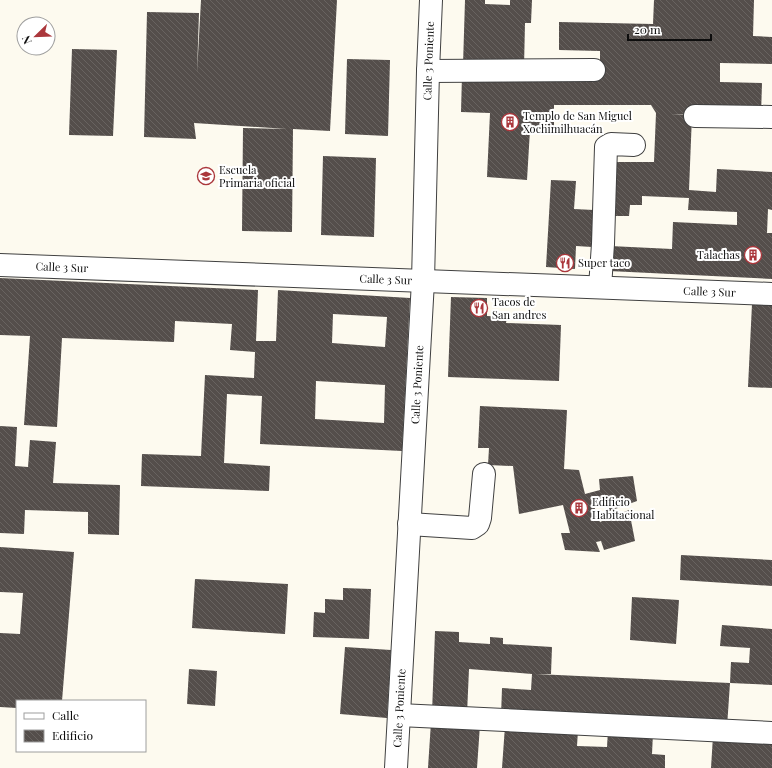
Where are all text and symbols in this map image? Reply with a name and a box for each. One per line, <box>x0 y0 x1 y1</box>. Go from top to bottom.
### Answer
north arrow <box>16 16 56 56</box>
scale bar <box>628 16 711 42</box>
street label: Calle 3 Poniente <box>419 21 437 101</box>
text: 20 m <box>634 21 661 37</box>
text: N <box>18 33 35 47</box>
place label: Templo de San Miguel Xochimilhuacán <box>523 108 632 136</box>
building icon: Templo de San Miguel Xochimilhuacán <box>500 112 520 132</box>
place label: Escuela Primaria oficial <box>219 162 295 190</box>
school or university icon: Escuela Primaria oficial <box>196 166 216 186</box>
building icon: Talachas <box>743 245 763 265</box>
place label: Talachas <box>697 247 740 262</box>
restaurant icon: Super taco <box>555 253 575 273</box>
place label: Super taco <box>578 255 630 270</box>
street label: Calle 3 Sur <box>35 258 89 275</box>
street label: Calle 3 Sur <box>359 271 412 287</box>
street label: Calle 3 Sur <box>683 283 736 300</box>
place label: Tacos de San andres <box>492 294 546 322</box>
restaurant icon: Tacos de San andres <box>469 298 489 318</box>
street label: Calle 3 Poniente <box>407 344 426 424</box>
place label: Edificio Habitacional <box>592 494 654 522</box>
building icon: Edificio Habitacional <box>569 498 589 518</box>
street label: Calle 3 Poniente <box>389 668 409 748</box>
legend <box>16 700 146 752</box>
text: Calle <box>52 707 79 723</box>
text: Edificio <box>52 727 94 743</box>

